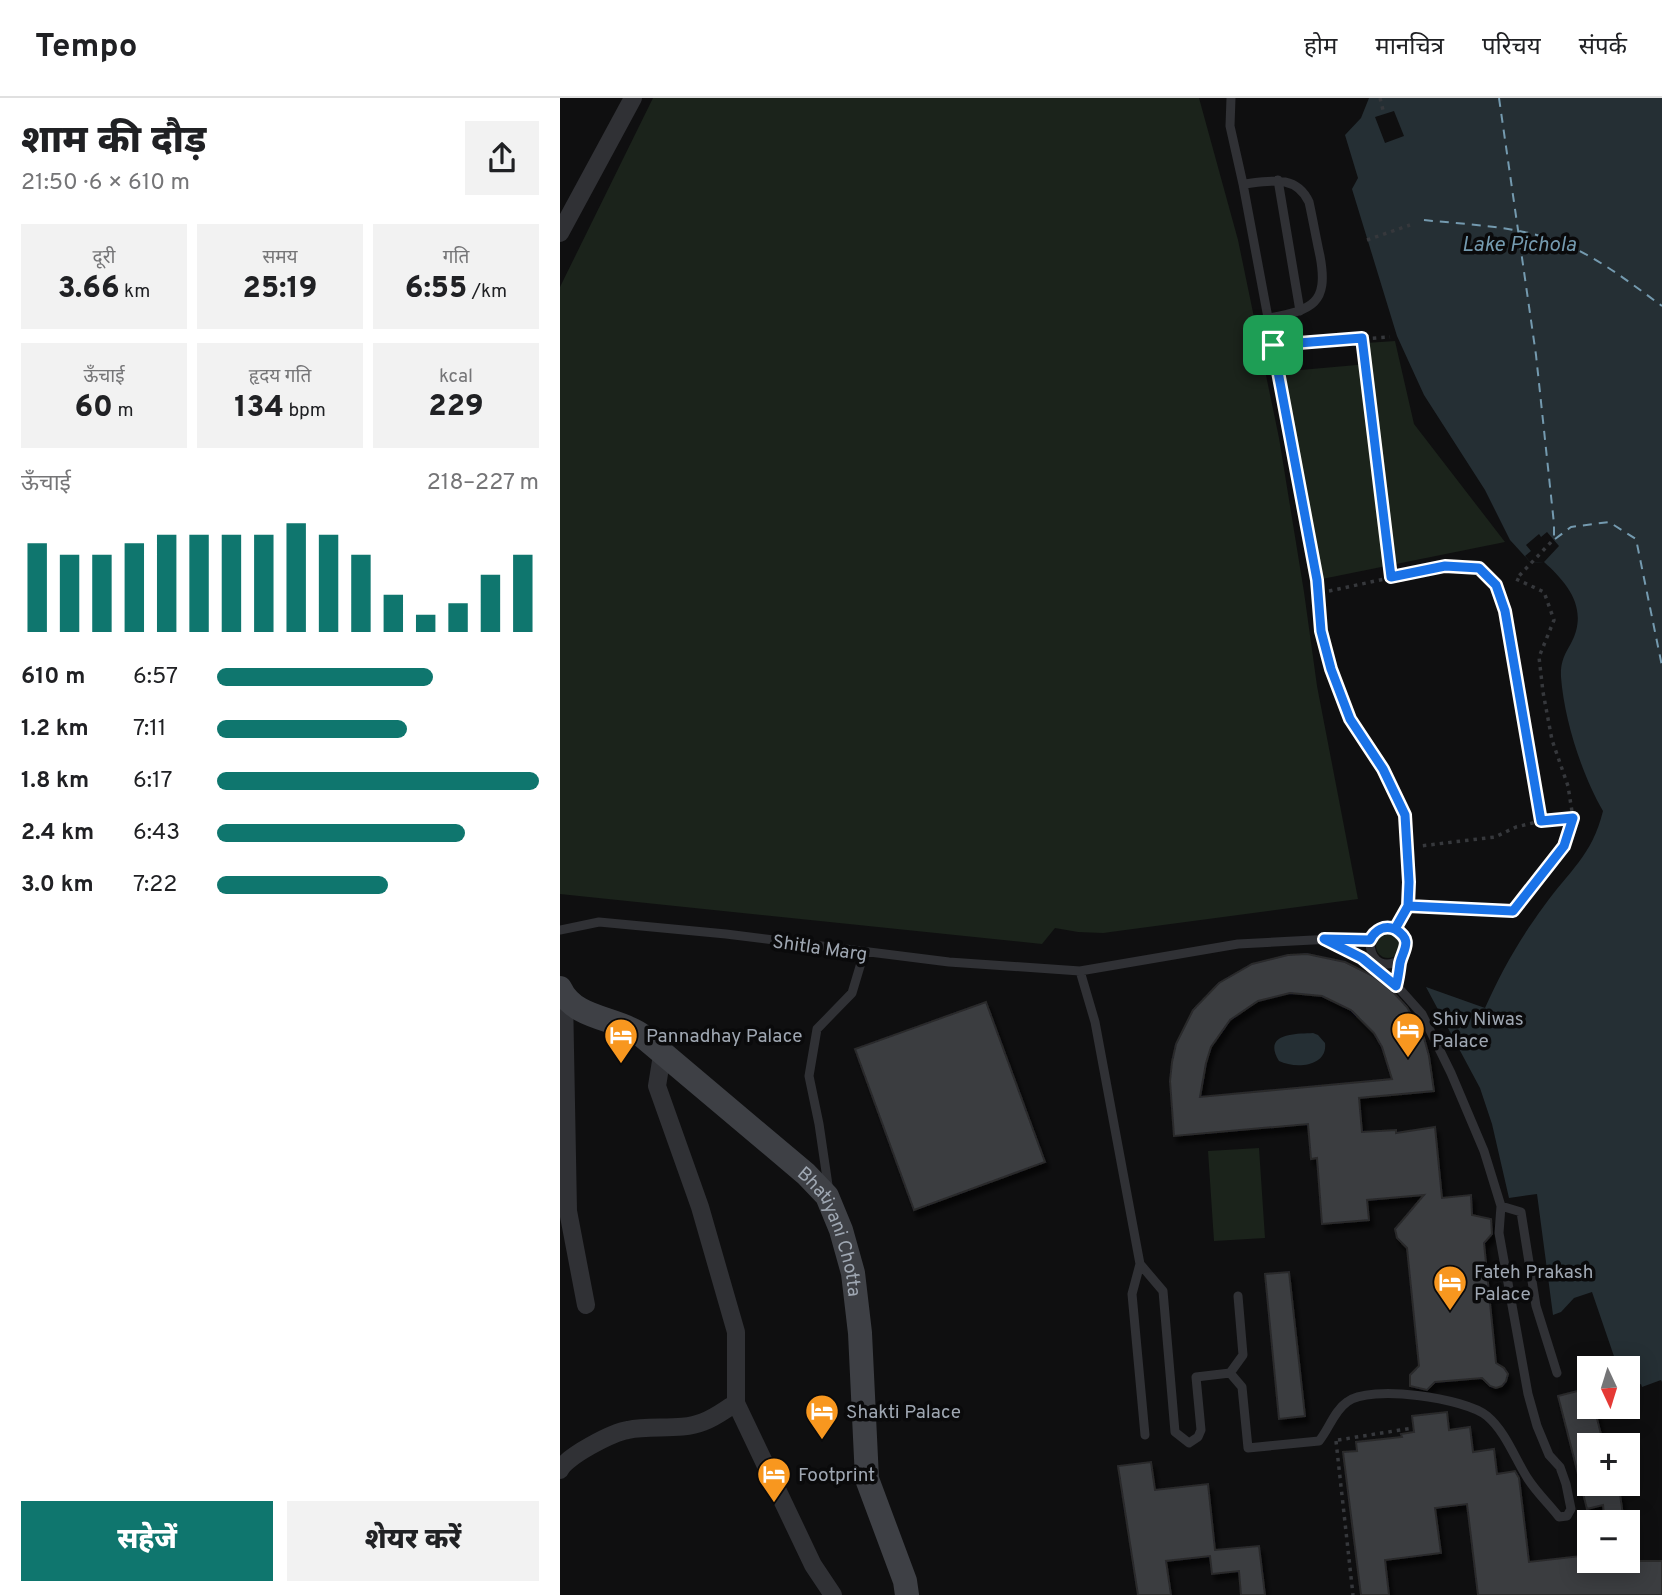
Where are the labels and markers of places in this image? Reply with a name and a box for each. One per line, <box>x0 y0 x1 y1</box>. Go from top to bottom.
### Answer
pin <box>1243 315 1303 375</box>
place label: Shiv Niwas Palace <box>1432 1008 1524 1054</box>
hotel icon: Shiv Niwas Palace <box>1389 1010 1427 1059</box>
hotel icon: Pannadhay Palace <box>602 1016 640 1065</box>
place label: Pannadhay Palace <box>646 1025 803 1049</box>
place label: Fateh Prakash Palace <box>1474 1261 1593 1307</box>
hotel icon: Fateh Prakash Palace <box>1431 1263 1469 1312</box>
hotel icon: Shakti Palace <box>803 1392 841 1441</box>
place label: Shakti Palace <box>846 1401 961 1425</box>
hotel icon: Footprint <box>755 1455 793 1504</box>
place label: Footprint <box>798 1464 875 1488</box>

